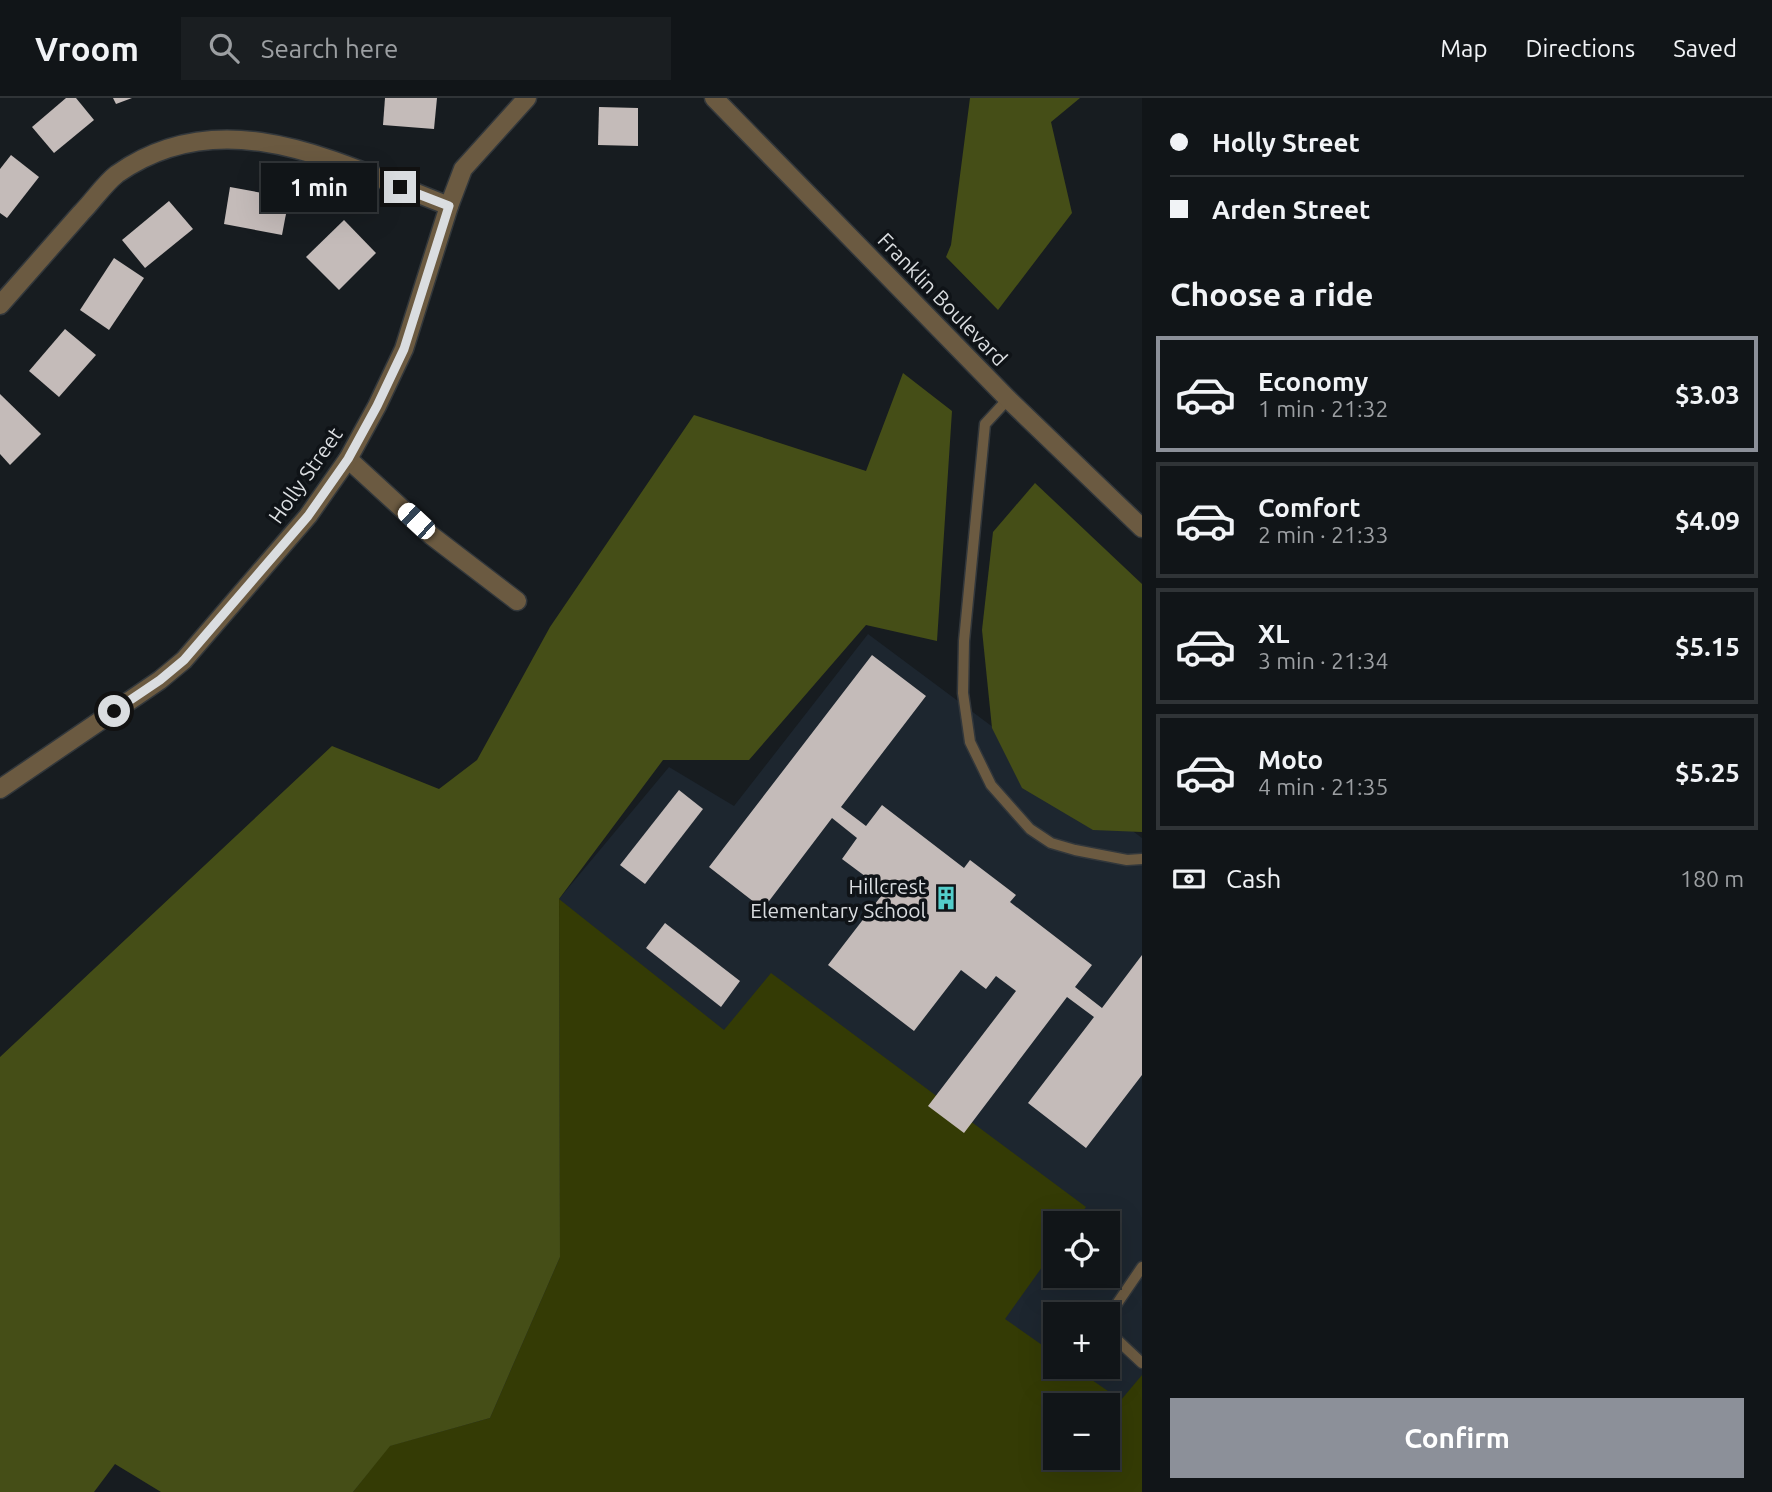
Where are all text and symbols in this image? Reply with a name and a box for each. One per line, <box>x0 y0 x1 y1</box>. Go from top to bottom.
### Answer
search box <box>181 17 671 80</box>
icon: search <box>205 29 243 67</box>
text: Vroom <box>35 30 139 67</box>
text: Search here <box>261 34 398 63</box>
text: Map <box>1440 35 1487 62</box>
text: Directions <box>1525 35 1635 62</box>
text: Saved <box>1673 35 1737 62</box>
text: Holly Street <box>1212 128 1360 157</box>
callout: 1 min <box>260 162 376 212</box>
route end <box>384 171 416 203</box>
text: 1 min <box>290 175 348 200</box>
text: Arden Street <box>1212 195 1370 224</box>
street label: Franklin Boulevard <box>873 228 1013 370</box>
text: Choose a ride <box>1170 276 1373 312</box>
icon: car <box>1174 363 1237 426</box>
text: Economy <box>1258 367 1368 396</box>
text: $3.03 <box>1675 380 1740 409</box>
text: 1 min · 21:32 <box>1258 396 1389 421</box>
street label: Holly Street <box>263 422 347 528</box>
icon: car <box>1174 489 1237 552</box>
text: Comfort <box>1258 493 1361 522</box>
car <box>394 499 439 543</box>
text: $4.09 <box>1675 506 1740 535</box>
text: 2 min · 21:33 <box>1258 522 1389 547</box>
icon: car <box>1174 615 1237 678</box>
text: XL <box>1258 619 1289 648</box>
text: $5.15 <box>1675 632 1740 661</box>
text: 3 min · 21:34 <box>1258 648 1389 673</box>
route start <box>98 695 130 727</box>
icon: car <box>1174 741 1237 804</box>
text: Moto <box>1258 745 1323 774</box>
text: $5.25 <box>1675 758 1740 787</box>
text: 4 min · 21:35 <box>1258 774 1389 799</box>
icon: cash <box>1170 860 1208 898</box>
text: Cash <box>1226 864 1281 893</box>
text: 180 m <box>1680 866 1744 891</box>
place label: Hillcrest Elementary School <box>750 874 926 922</box>
building icon: Hillcrest Elementary School <box>932 884 960 912</box>
map controls <box>1043 1211 1120 1470</box>
button: locate <box>1043 1211 1120 1288</box>
button: + <box>1043 1302 1120 1379</box>
button: − <box>1043 1393 1120 1470</box>
button: Confirm <box>1170 1398 1744 1478</box>

